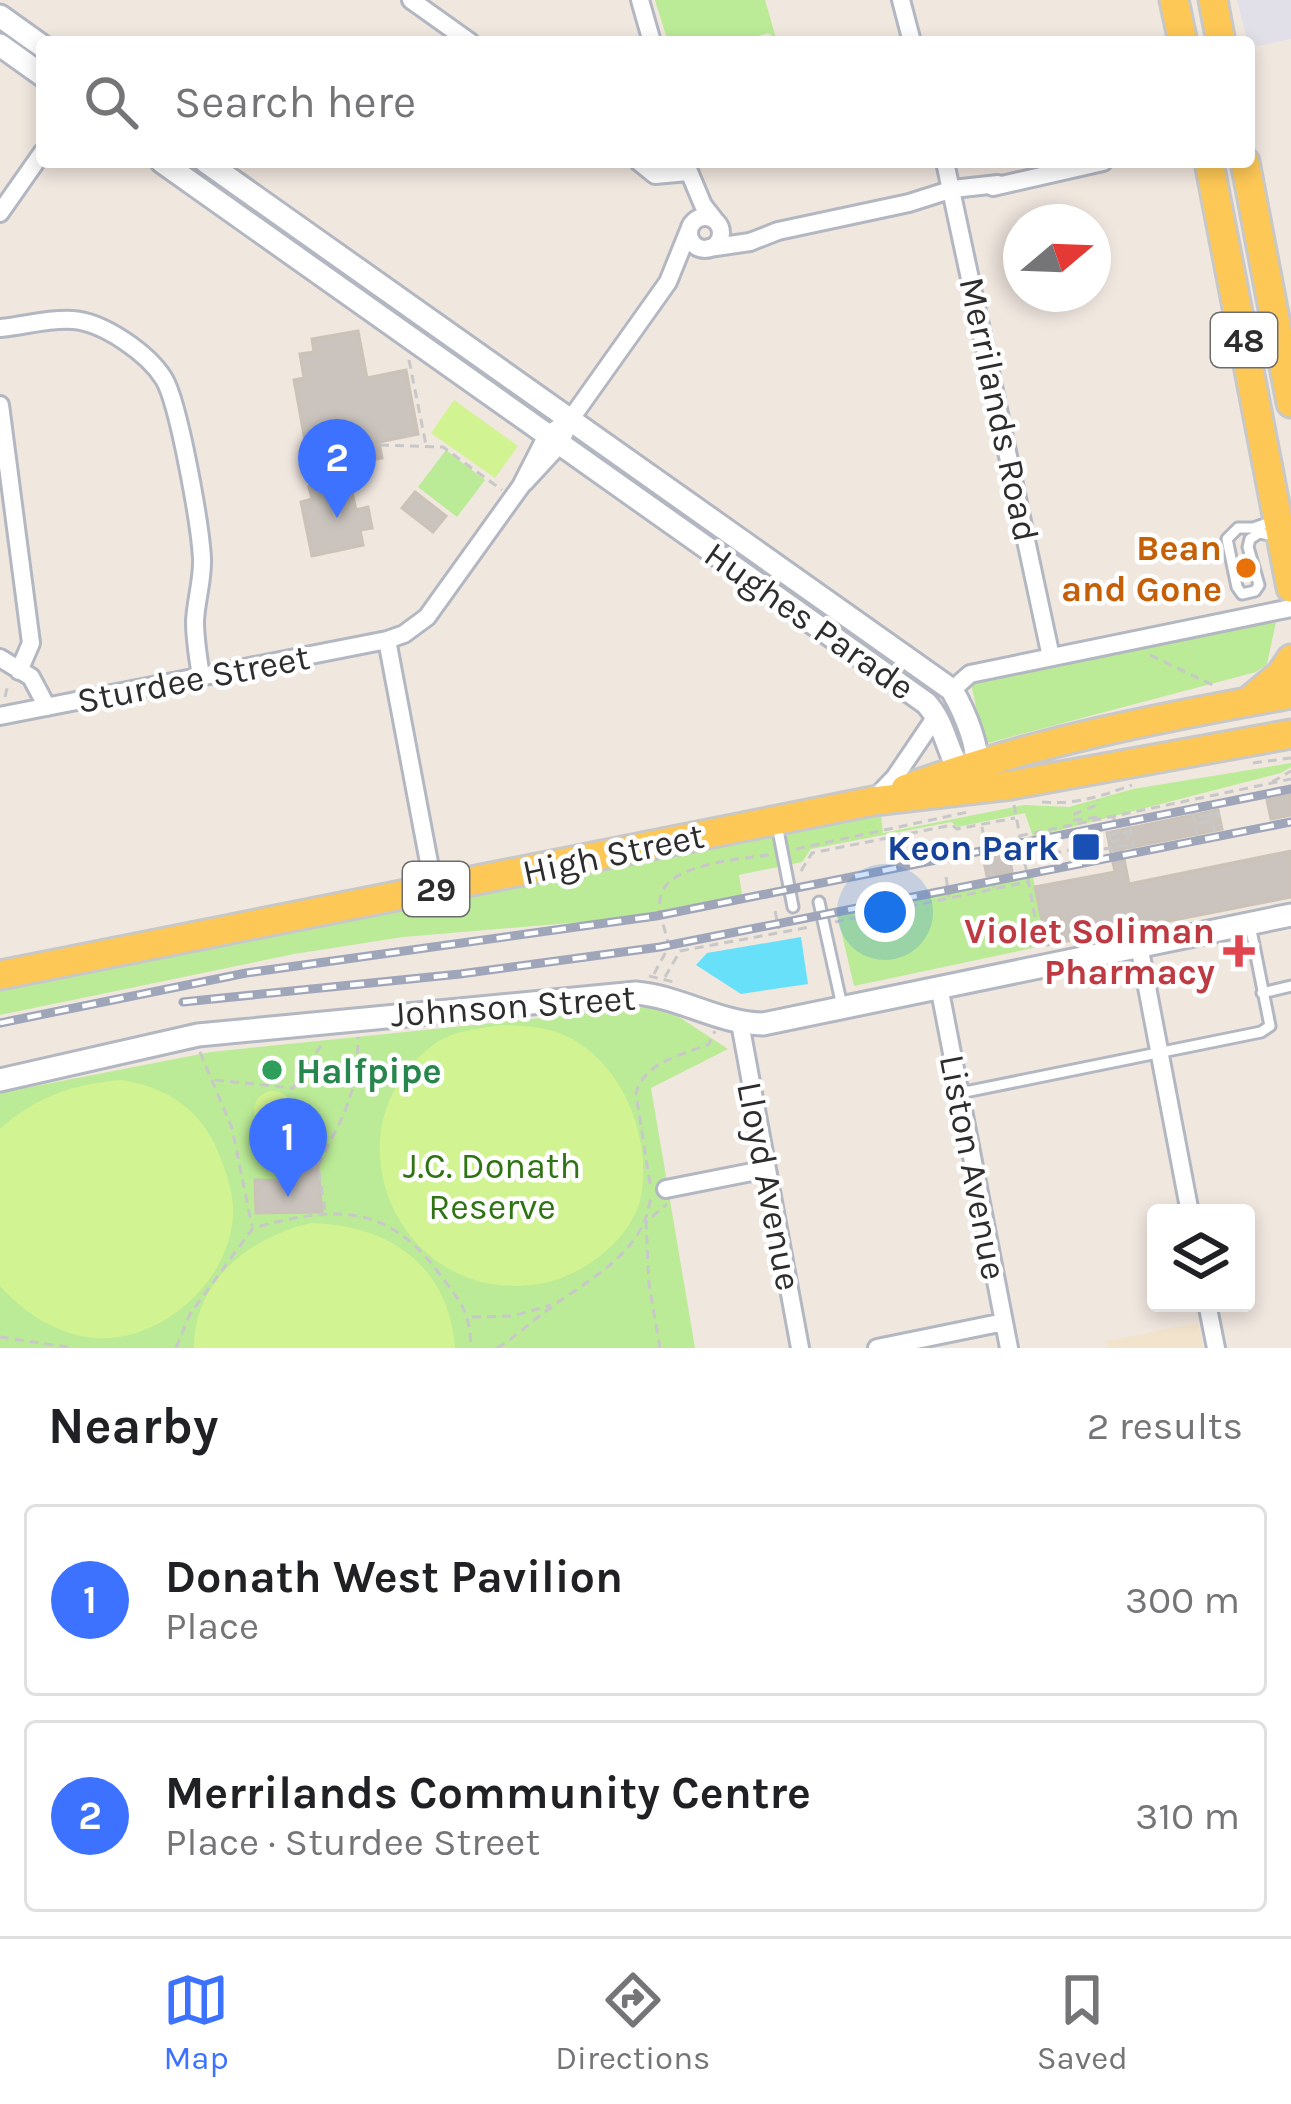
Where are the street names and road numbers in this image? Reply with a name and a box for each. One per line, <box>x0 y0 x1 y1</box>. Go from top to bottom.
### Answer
street label: Merrilands Road <box>951 273 1048 545</box>
road number: 48 <box>1211 313 1277 367</box>
street label: Hughes Parade <box>697 533 922 709</box>
street label: Sturdee Street <box>73 636 313 722</box>
street label: High Street <box>519 814 708 894</box>
road number: 29 <box>403 862 469 916</box>
street label: Johnson Street <box>389 976 637 1036</box>
street label: Liston Avenue <box>931 1051 1015 1283</box>
street label: Lloyd Avenue <box>728 1078 810 1294</box>

